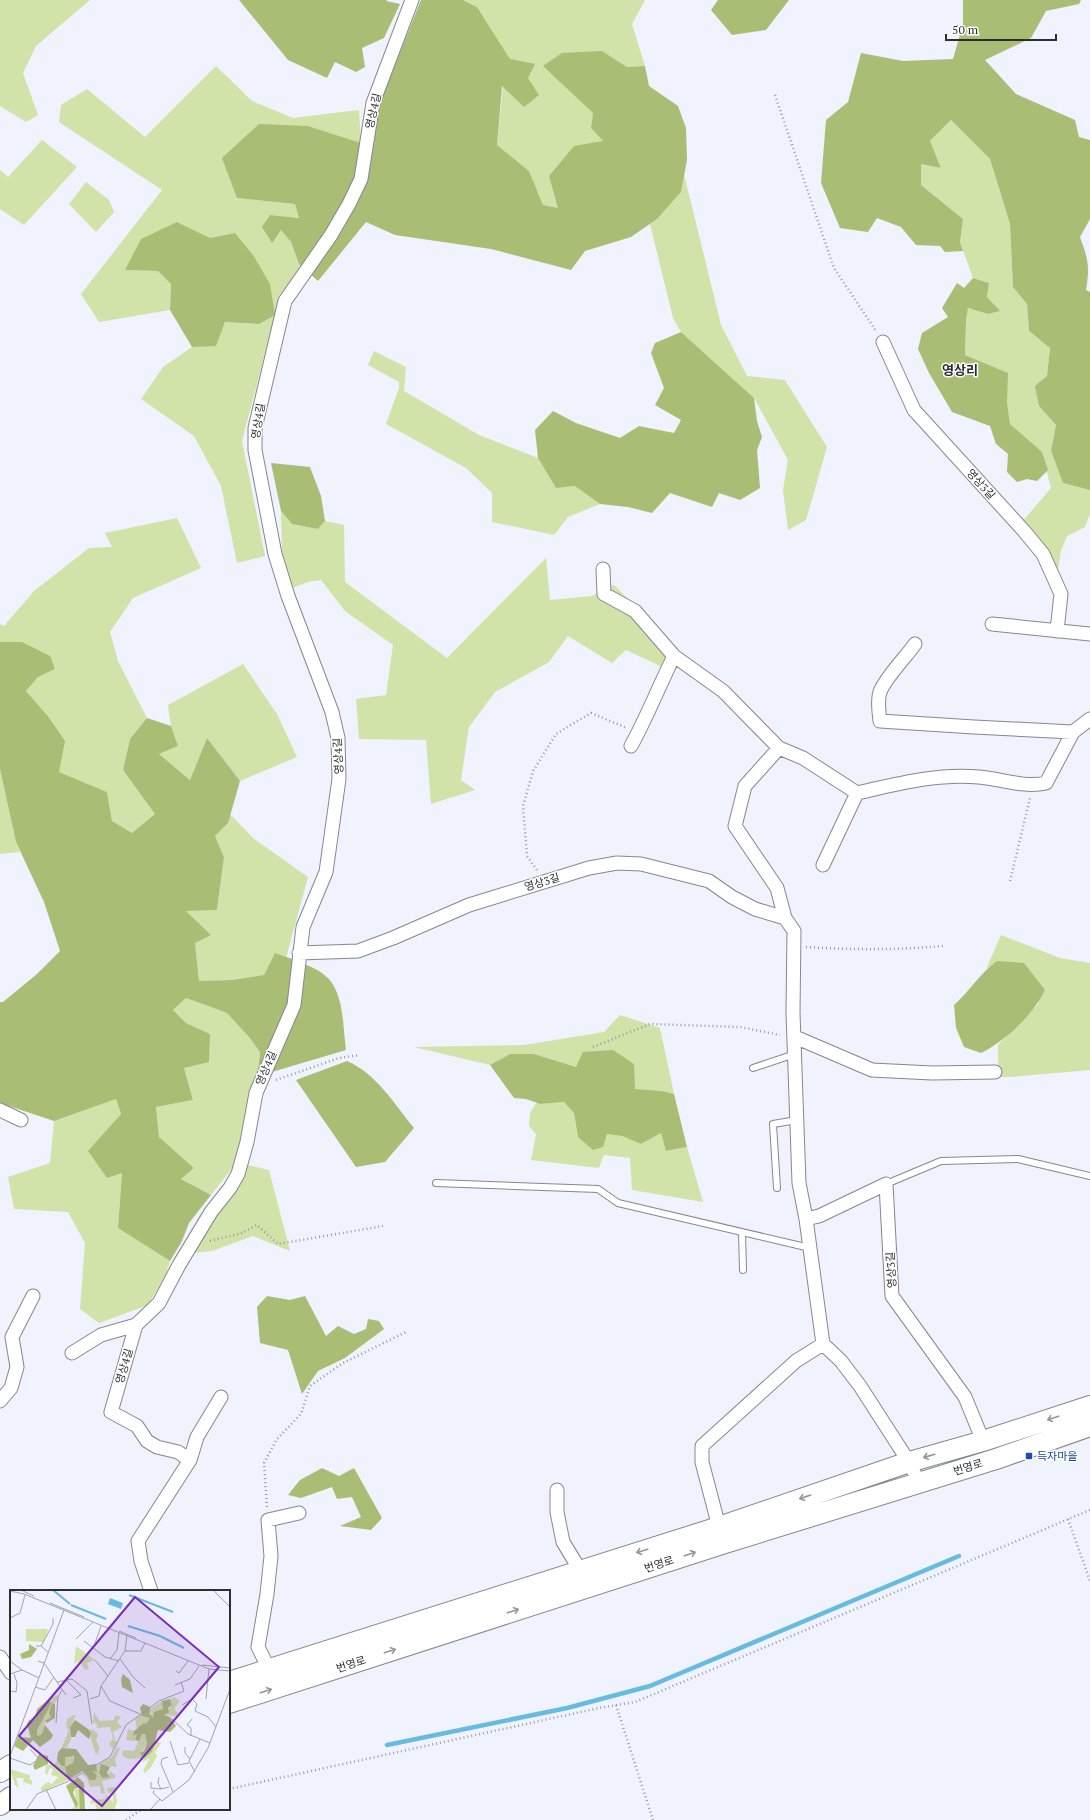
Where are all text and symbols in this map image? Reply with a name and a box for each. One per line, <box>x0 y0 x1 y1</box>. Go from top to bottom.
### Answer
scale bar <box>946 16 1056 42</box>
text: 50 m <box>952 22 979 37</box>
street label: 영상4길 <box>362 92 384 130</box>
district label: 영상리 <box>942 361 978 379</box>
street label: 영상4길 <box>248 402 268 440</box>
street label: 영상3길 <box>964 466 998 502</box>
street label: 영상4길 <box>330 738 346 774</box>
street label: 영상3길 <box>523 870 561 894</box>
street label: 영상4길 <box>252 1049 280 1087</box>
street label: 영상3길 <box>883 1252 899 1288</box>
street label: 영상4길 <box>112 1347 136 1385</box>
one-way arrow <box>1047 1415 1060 1422</box>
place label: 득자마을 <box>1037 1449 1077 1463</box>
marker: 득자마을 <box>1024 1451 1034 1461</box>
one-way arrow <box>922 1453 935 1461</box>
street label: 번영로 <box>951 1456 985 1478</box>
one-way arrow <box>800 1494 812 1502</box>
one-way arrow <box>636 1548 649 1555</box>
one-way arrow <box>684 1550 697 1557</box>
street label: 번영로 <box>642 1553 676 1575</box>
inset map <box>10 1590 230 1810</box>
one-way arrow <box>507 1607 520 1614</box>
one-way arrow <box>383 1647 396 1654</box>
street label: 번영로 <box>334 1653 368 1675</box>
one-way arrow <box>259 1687 272 1694</box>

